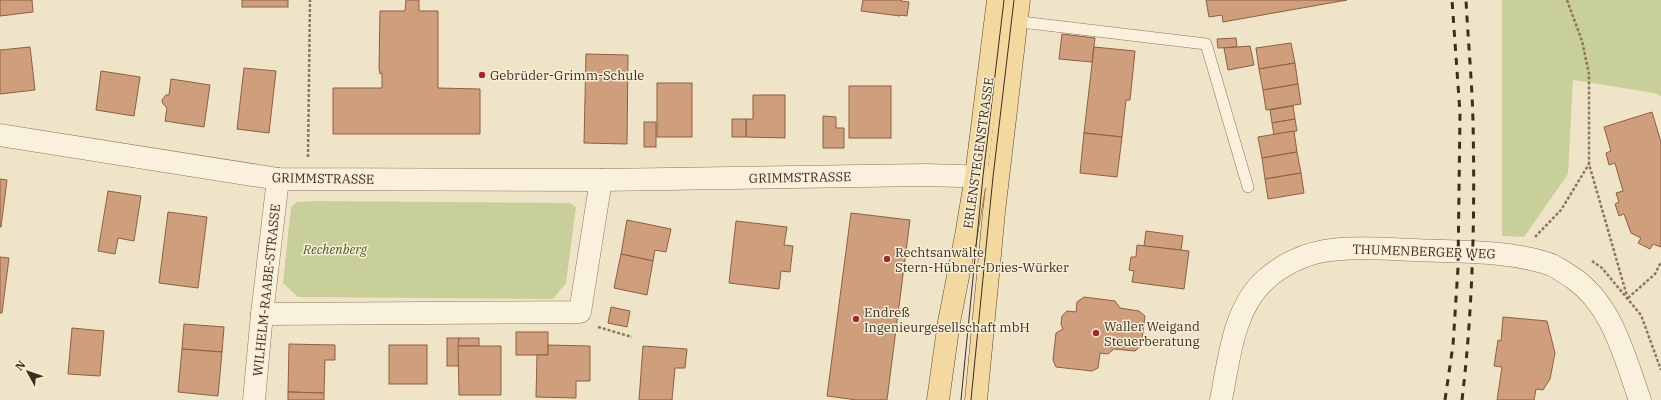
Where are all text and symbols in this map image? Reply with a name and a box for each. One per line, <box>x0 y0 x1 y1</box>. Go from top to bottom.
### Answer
place label: Gebrüder-Grimm-Schule <box>490 67 644 84</box>
marker: Gebrüder-Grimm-Schule <box>477 70 487 80</box>
street label: ERLENSTEGENSTRASSE <box>959 76 998 230</box>
street label: GRIMMSTRASSE <box>749 168 851 187</box>
street label: GRIMMSTRASSE <box>272 169 374 188</box>
street label: WILHELM-RAABE-STRASSE <box>249 203 284 377</box>
park label: Rechenberg <box>302 241 368 258</box>
street label: THUMENBERGER WEG <box>1352 241 1496 262</box>
place label: Rechtsanwälte Stern-Hübner-Dries-Würker <box>895 244 1069 276</box>
marker: Rechtsanwälte Stern-Hübner-Dries-Würker <box>882 254 892 264</box>
place label: Endreß Ingenieurgesellschaft mbH <box>864 304 1030 336</box>
marker: Endreß Ingenieurgesellschaft mbH <box>851 314 861 324</box>
place label: Waller Weigand Steuerberatung <box>1104 318 1200 350</box>
marker: Waller Weigand Steuerberatung <box>1091 328 1101 338</box>
north arrow <box>8 352 48 392</box>
text: N <box>12 358 29 373</box>

